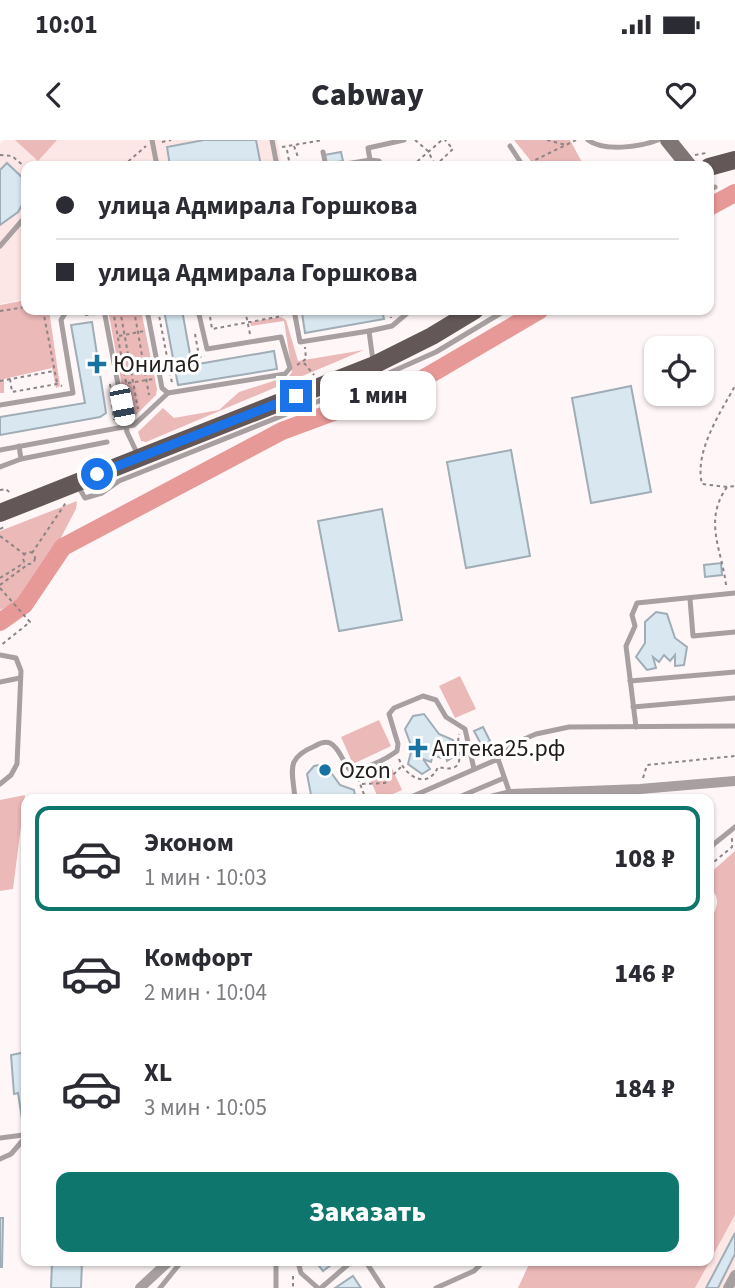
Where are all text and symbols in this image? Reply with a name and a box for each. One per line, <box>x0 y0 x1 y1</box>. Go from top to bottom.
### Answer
text: 10:01 <box>35 6 98 43</box>
text: Cabway <box>311 72 424 118</box>
icon: back <box>35 76 73 114</box>
icon: heart <box>662 76 700 114</box>
text: улица Адмирала Горшкова <box>98 187 418 224</box>
text: улица Адмирала Горшкова <box>98 254 418 291</box>
map controls <box>644 336 714 406</box>
button: locate <box>644 336 714 406</box>
place label: Юнилаб <box>113 347 200 382</box>
marker: Юнилаб <box>87 354 107 374</box>
callout: 1 мин <box>320 372 436 420</box>
text: 1 мин <box>348 379 408 412</box>
route end <box>280 380 312 412</box>
car <box>108 382 137 428</box>
route start <box>81 458 113 490</box>
place label: Аптека25.рф <box>432 731 565 766</box>
marker: Аптека25.рф <box>410 740 426 756</box>
place label: Ozon <box>339 753 391 788</box>
marker: Ozon <box>317 762 333 778</box>
text: Эконом <box>144 824 234 861</box>
icon: car <box>60 827 123 890</box>
text: 108 ₽ <box>614 840 675 877</box>
text: 1 мин · 10:03 <box>144 861 267 894</box>
text: Комфорт <box>144 939 253 976</box>
icon: car <box>60 942 123 1005</box>
text: 146 ₽ <box>614 955 675 992</box>
text: 2 мин · 10:04 <box>144 976 267 1009</box>
text: XL <box>144 1054 172 1091</box>
icon: car <box>60 1057 123 1120</box>
text: 184 ₽ <box>614 1070 675 1107</box>
text: 3 мин · 10:05 <box>144 1091 267 1124</box>
button: Заказать <box>56 1172 679 1252</box>

